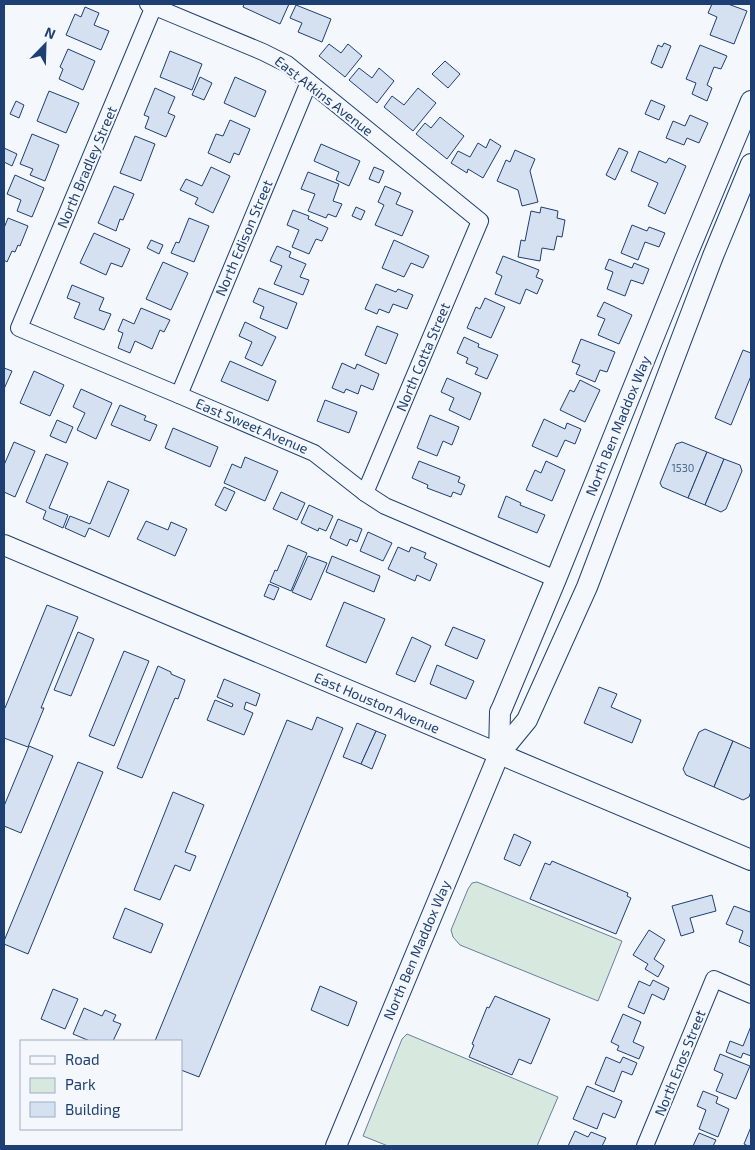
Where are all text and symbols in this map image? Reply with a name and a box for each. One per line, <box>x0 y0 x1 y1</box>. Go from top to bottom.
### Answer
north arrow <box>20 20 70 70</box>
text: N <box>42 23 58 42</box>
street label: East Atkins Avenue <box>272 52 377 139</box>
street label: North Bradley Street <box>53 103 120 230</box>
street label: North Edison Street <box>211 177 276 298</box>
street label: North Cotta Street <box>392 300 453 414</box>
street label: North Ben Maddox Way <box>582 353 654 498</box>
street label: East Sweet Avenue <box>193 394 311 457</box>
house number: 1530 <box>671 461 695 474</box>
street label: East Houston Avenue <box>312 668 442 737</box>
street label: North Ben Maddox Way <box>379 877 454 1022</box>
street label: North Enos Street <box>650 1007 709 1118</box>
legend <box>20 1040 182 1130</box>
text: Road <box>65 1050 100 1068</box>
text: Park <box>65 1075 96 1093</box>
text: Building <box>65 1100 121 1118</box>

